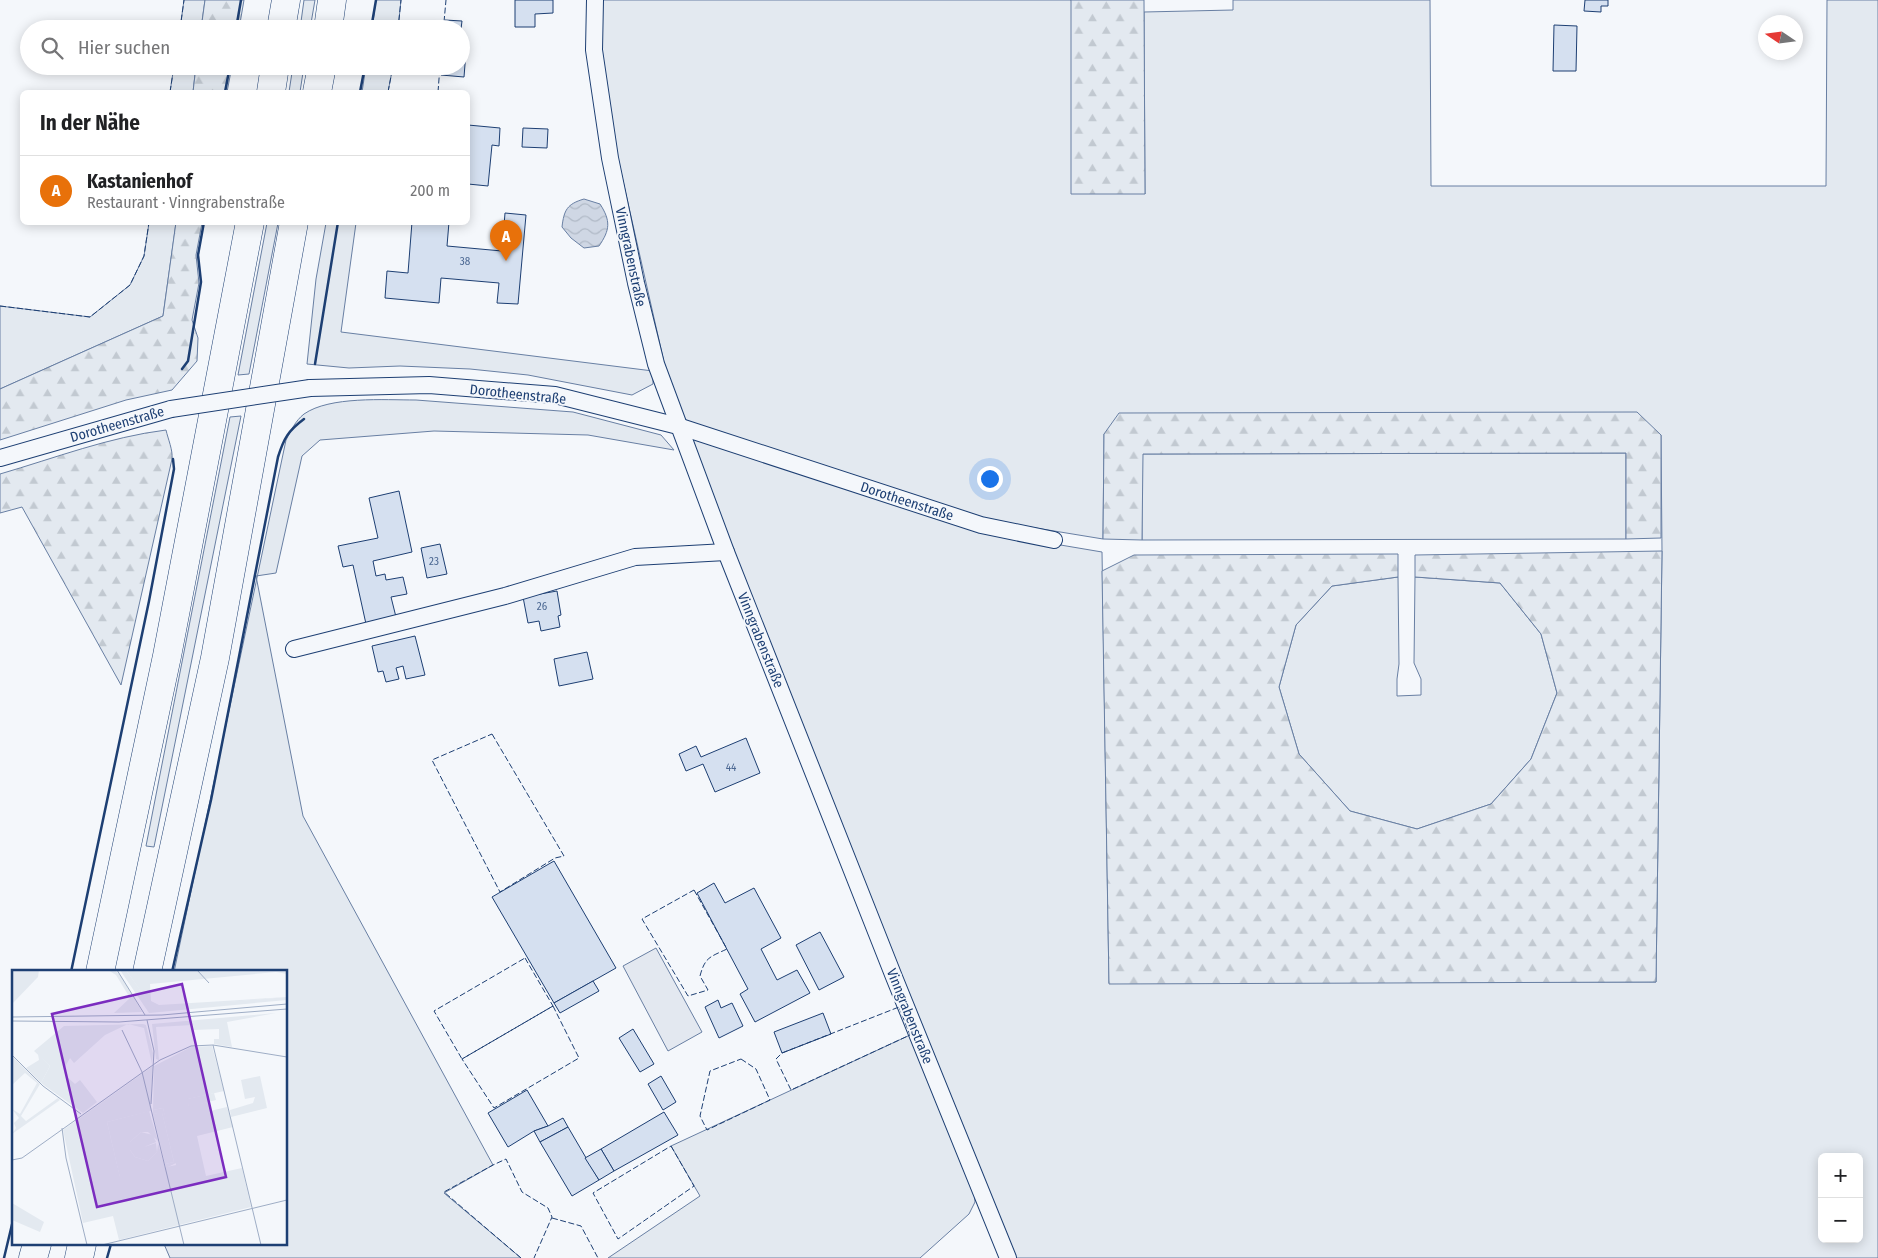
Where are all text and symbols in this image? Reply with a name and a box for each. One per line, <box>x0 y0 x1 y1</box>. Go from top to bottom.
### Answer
north arrow <box>1758 15 1803 60</box>
search box <box>20 20 470 75</box>
icon: search <box>38 34 66 62</box>
text: Hier suchen <box>78 36 170 59</box>
text: In der Nähe <box>40 110 140 136</box>
text: Kastanienhof <box>87 170 192 193</box>
text: A <box>52 181 60 200</box>
text: 200 m <box>410 181 450 200</box>
text: Restaurant · Vinngrabenstraße <box>87 193 285 212</box>
street label: Vinngrabenstraße <box>612 206 649 309</box>
pin: A <box>490 220 522 261</box>
house number: 38 <box>460 255 471 268</box>
street label: Dorotheenstraße <box>469 381 567 408</box>
street label: Dorotheenstraße <box>68 403 166 446</box>
your location <box>977 466 1003 492</box>
street label: Dorotheenstraße <box>858 478 956 525</box>
house number: 23 <box>429 555 439 568</box>
street label: Vinngrabenstraße <box>734 590 787 690</box>
house number: 26 <box>537 600 548 613</box>
house number: 44 <box>726 761 737 774</box>
street label: Vinngrabenstraße <box>883 966 936 1066</box>
inset map <box>12 970 288 1246</box>
map controls <box>1818 1153 1863 1243</box>
button: + <box>1818 1153 1863 1198</box>
button: − <box>1818 1198 1863 1243</box>

